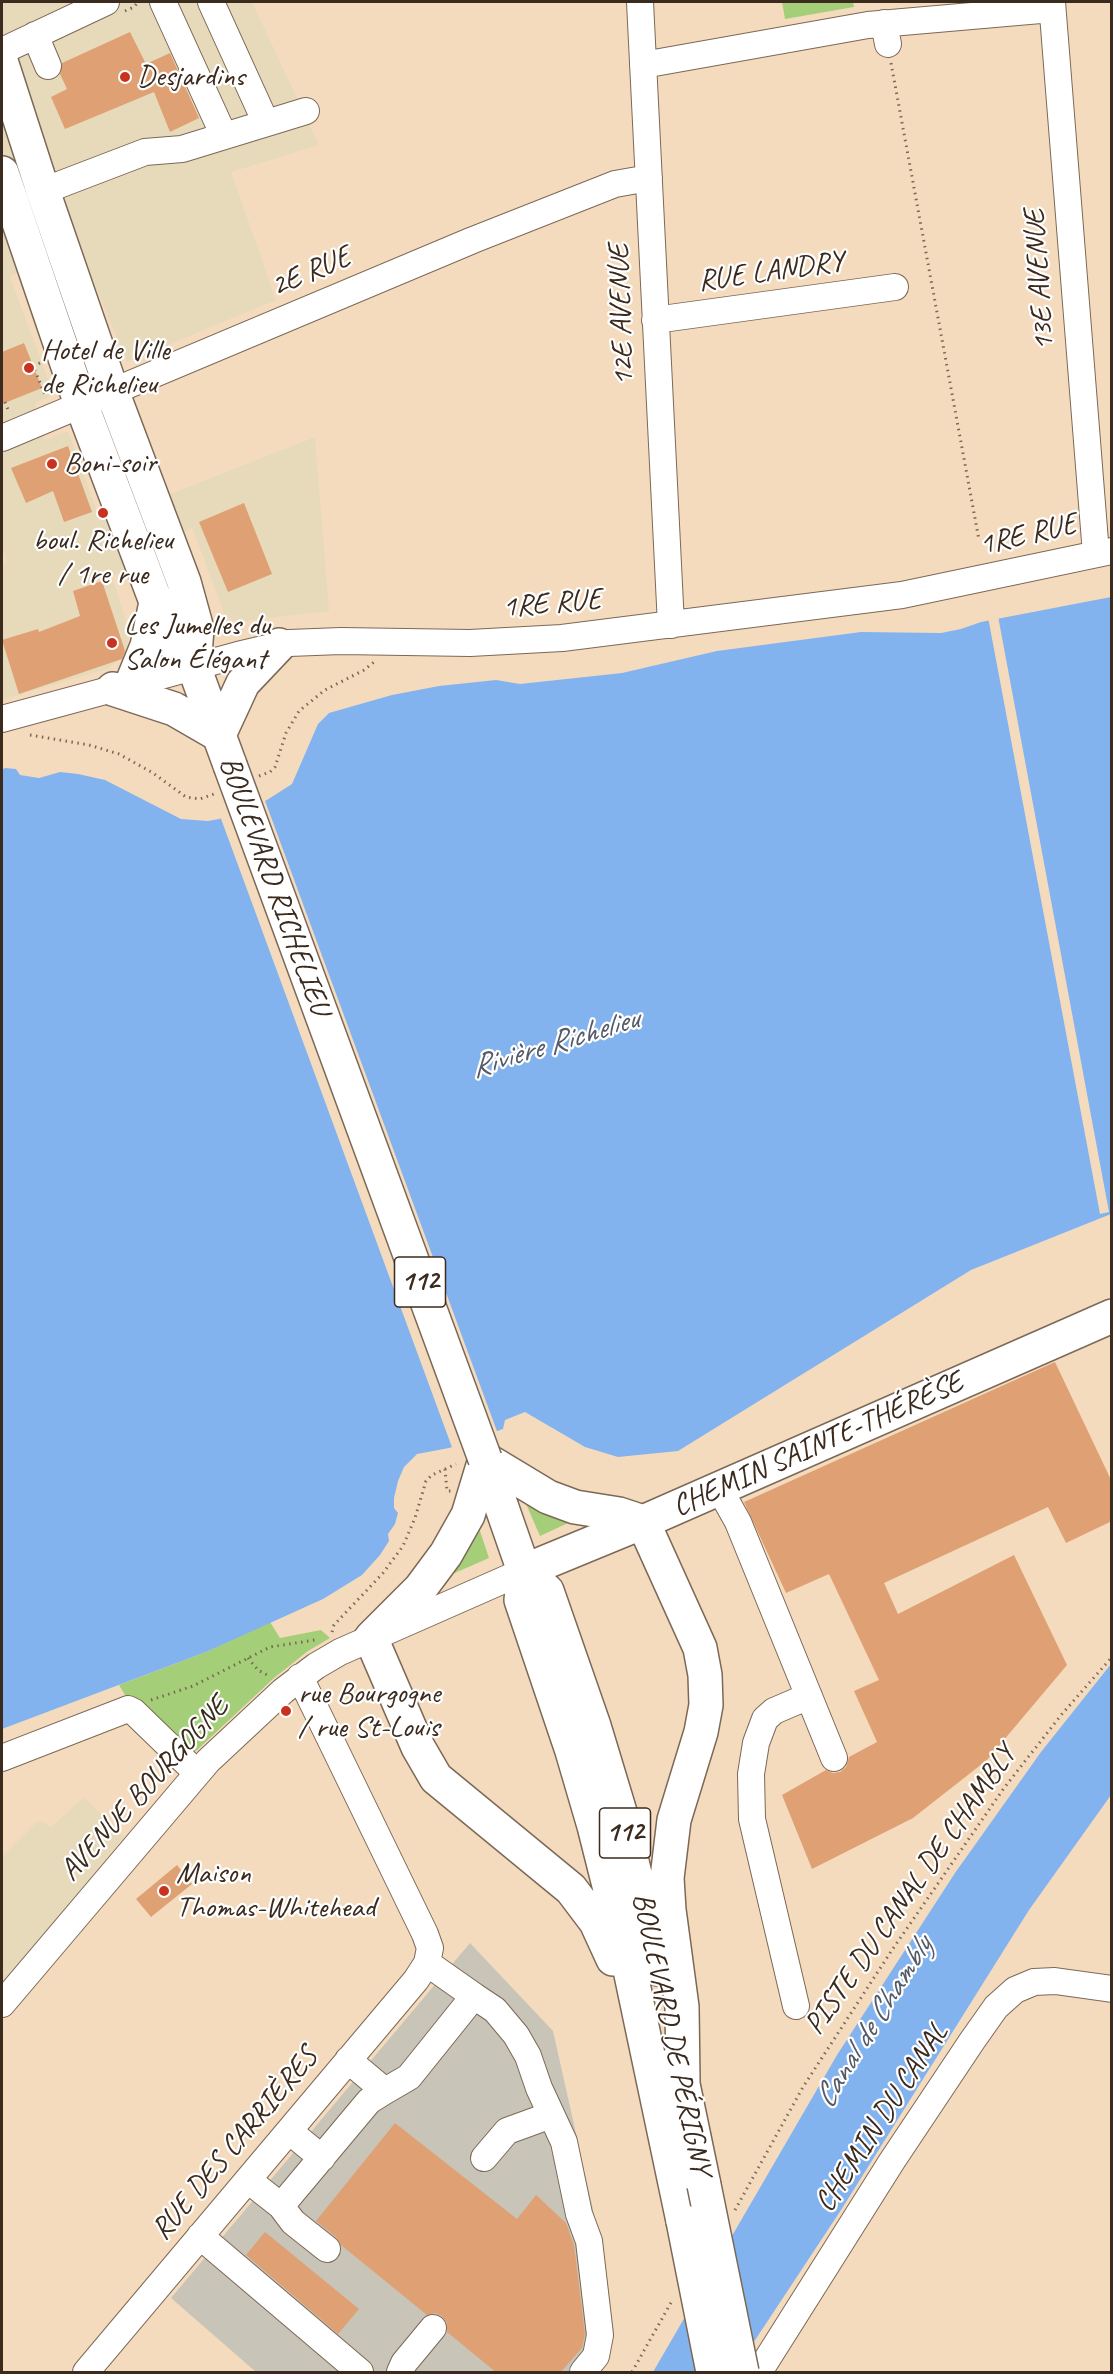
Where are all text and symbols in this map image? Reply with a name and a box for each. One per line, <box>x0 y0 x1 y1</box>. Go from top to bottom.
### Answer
place label: Desjardins <box>137 59 245 95</box>
marker: Desjardins <box>118 70 132 84</box>
street label: 13E AVENUE <box>1017 208 1063 352</box>
street label: 2E RUE <box>266 239 356 305</box>
street label: 12E AVENUE <box>602 244 642 386</box>
street label: RUE LANDRY <box>696 244 846 300</box>
place label: Hotel de Ville de Richelieu <box>41 333 169 404</box>
marker: Hotel de Ville de Richelieu <box>22 361 36 375</box>
place label: Boni-soir <box>64 446 156 482</box>
marker: Boni-soir <box>45 457 59 471</box>
marker: boul. Richelieu / 1re rue <box>96 506 110 520</box>
street label: 1RE RUE <box>976 506 1080 564</box>
place label: boul. Richelieu / 1re rue <box>33 523 173 594</box>
street label: 1RE RUE <box>501 582 603 626</box>
place label: Les Jumelles du Salon Élégant <box>124 608 270 678</box>
marker: Les Jumelles du Salon Élégant <box>105 636 119 650</box>
street label: BOULEVARD RICHELIEU <box>211 752 337 1020</box>
water label: Rivière Richelieu <box>467 1000 643 1088</box>
road number: 112 <box>394 1257 446 1307</box>
street label: CHEMIN SAINTE-THÉRÈSE <box>667 1365 969 1525</box>
place label: rue Bourgogne / rue St-Louis <box>298 1676 440 1746</box>
street label: AVENUE BOURGOGNE <box>53 1689 237 1889</box>
marker: rue Bourgogne / rue St-Louis <box>279 1704 293 1718</box>
street label: PISTE DU CANAL DE CHAMBLY <box>797 1738 1025 2042</box>
road number: 112 <box>600 1808 650 1858</box>
place label: Maison Thomas-Whitehead <box>176 1856 375 1926</box>
marker: Maison Thomas-Whitehead <box>157 1884 171 1898</box>
street label: BOULEVARD DE PÉRIGNY <box>624 1890 718 2178</box>
water label: Canal de Chambly <box>806 1931 942 2115</box>
street label: CHEMIN DU CANAL <box>808 2017 956 2219</box>
street label: RUE DES CARRIÈRES <box>144 2041 326 2247</box>

